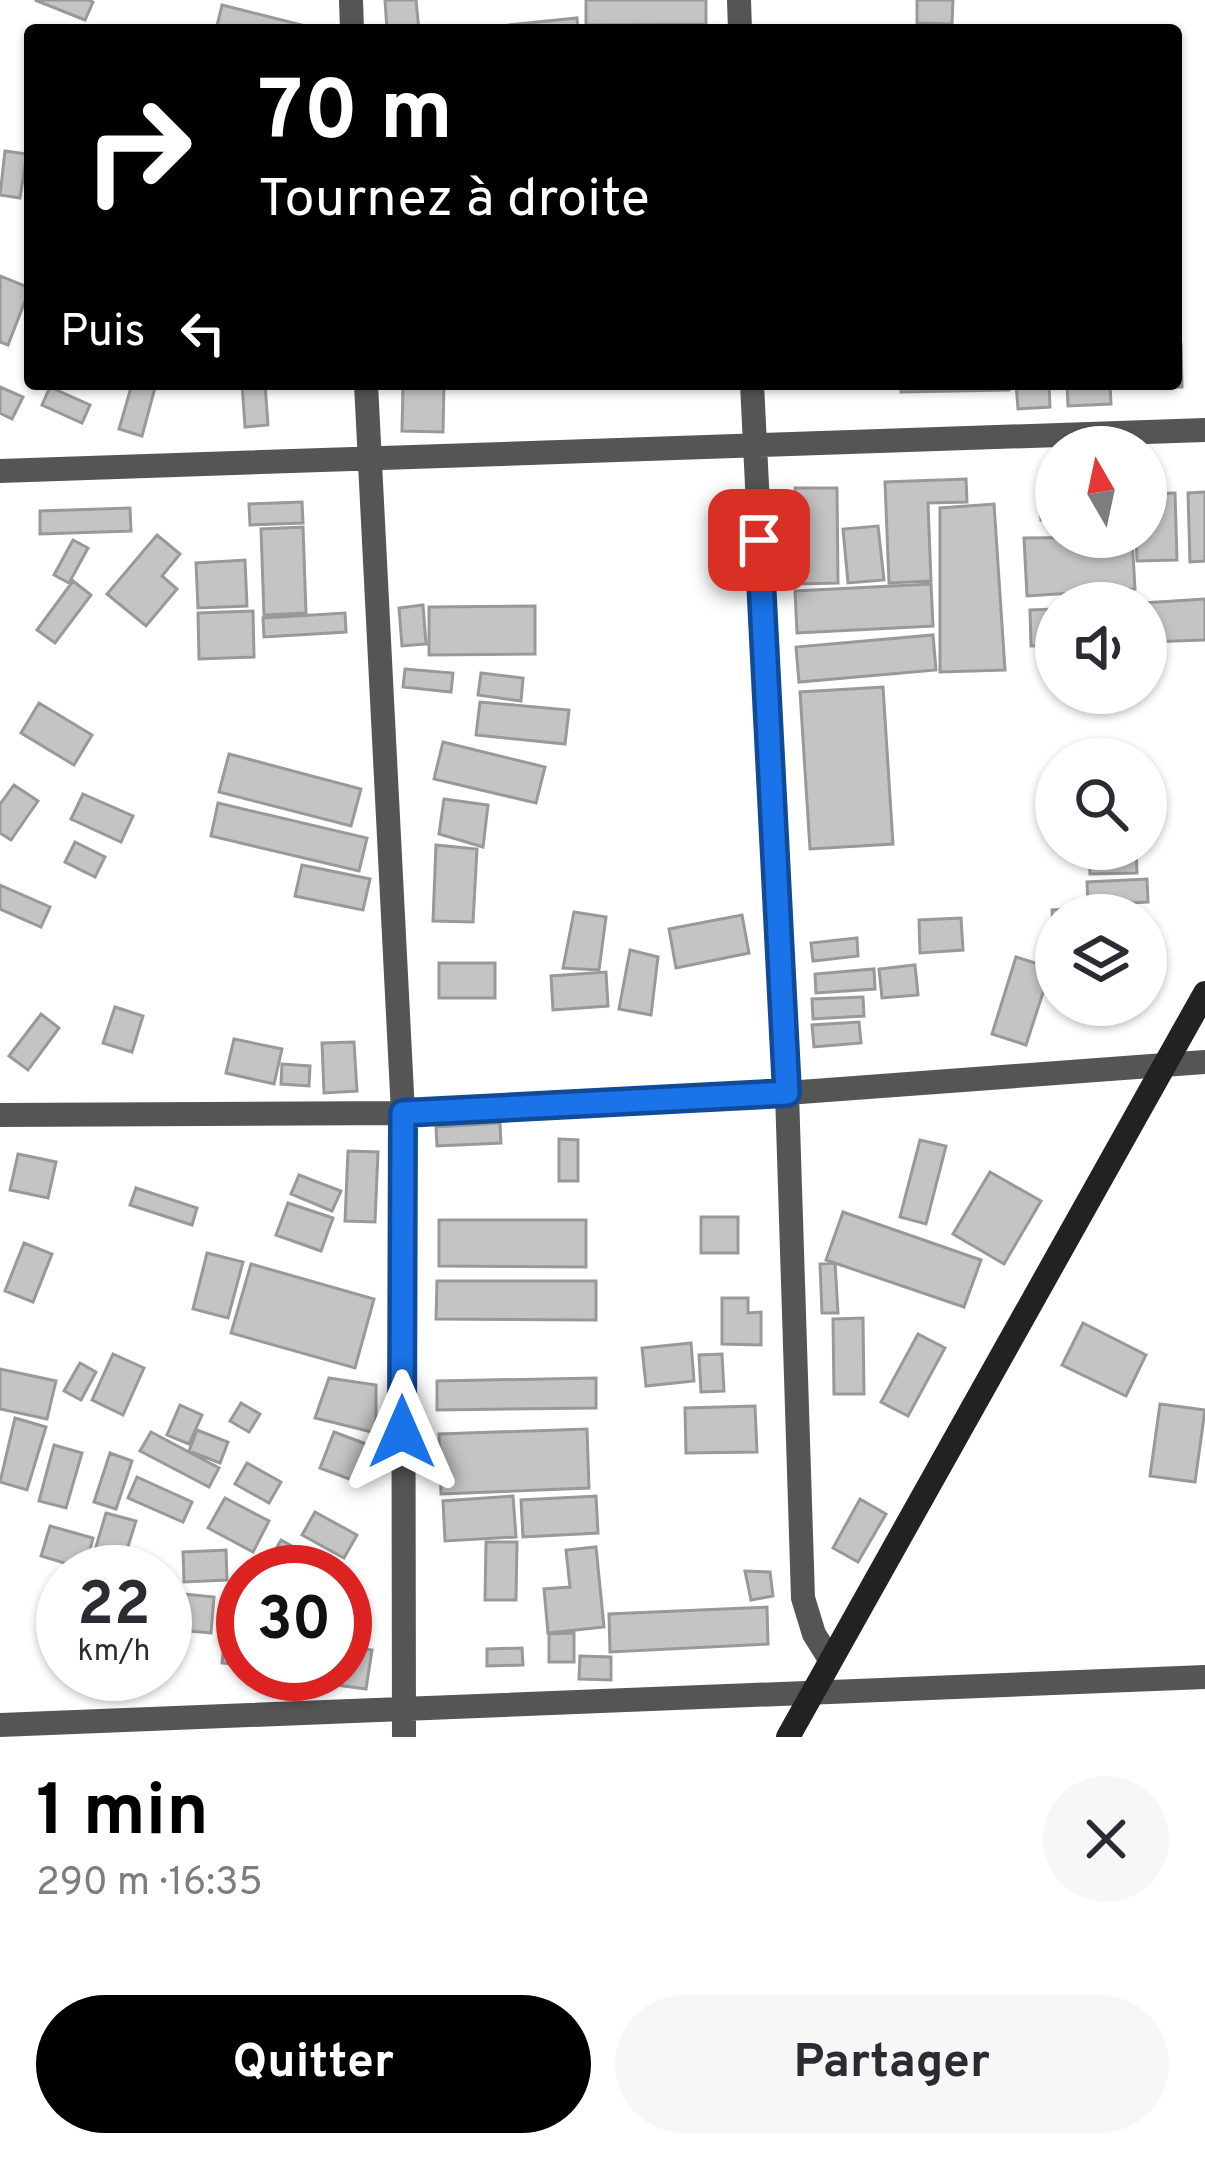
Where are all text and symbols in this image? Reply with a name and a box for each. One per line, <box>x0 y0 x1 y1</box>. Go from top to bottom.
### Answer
text: 70 m <box>258 63 453 169</box>
icon: right <box>60 72 216 228</box>
text: Tournez à droite <box>258 167 650 236</box>
icon: left <box>170 300 236 366</box>
text: Puis <box>60 305 146 362</box>
north arrow <box>1035 426 1167 558</box>
map controls <box>1035 426 1167 1026</box>
pin <box>708 489 810 591</box>
icon: arrive <box>726 507 792 573</box>
button: sound <box>1035 582 1167 714</box>
button: search <box>1035 738 1167 870</box>
button: layers <box>1035 894 1167 1026</box>
position arrow <box>339 1369 465 1495</box>
speed limit sign: 30 <box>216 1545 372 1701</box>
text: 22 <box>77 1570 151 1646</box>
text: km/h <box>78 1634 150 1671</box>
text: 1 min <box>36 1769 209 1861</box>
button: close <box>1043 1776 1169 1902</box>
text: 290 m · 16:35 <box>36 1860 263 1909</box>
button: Quitter <box>36 1995 591 2133</box>
button: Partager <box>615 1995 1169 2133</box>

